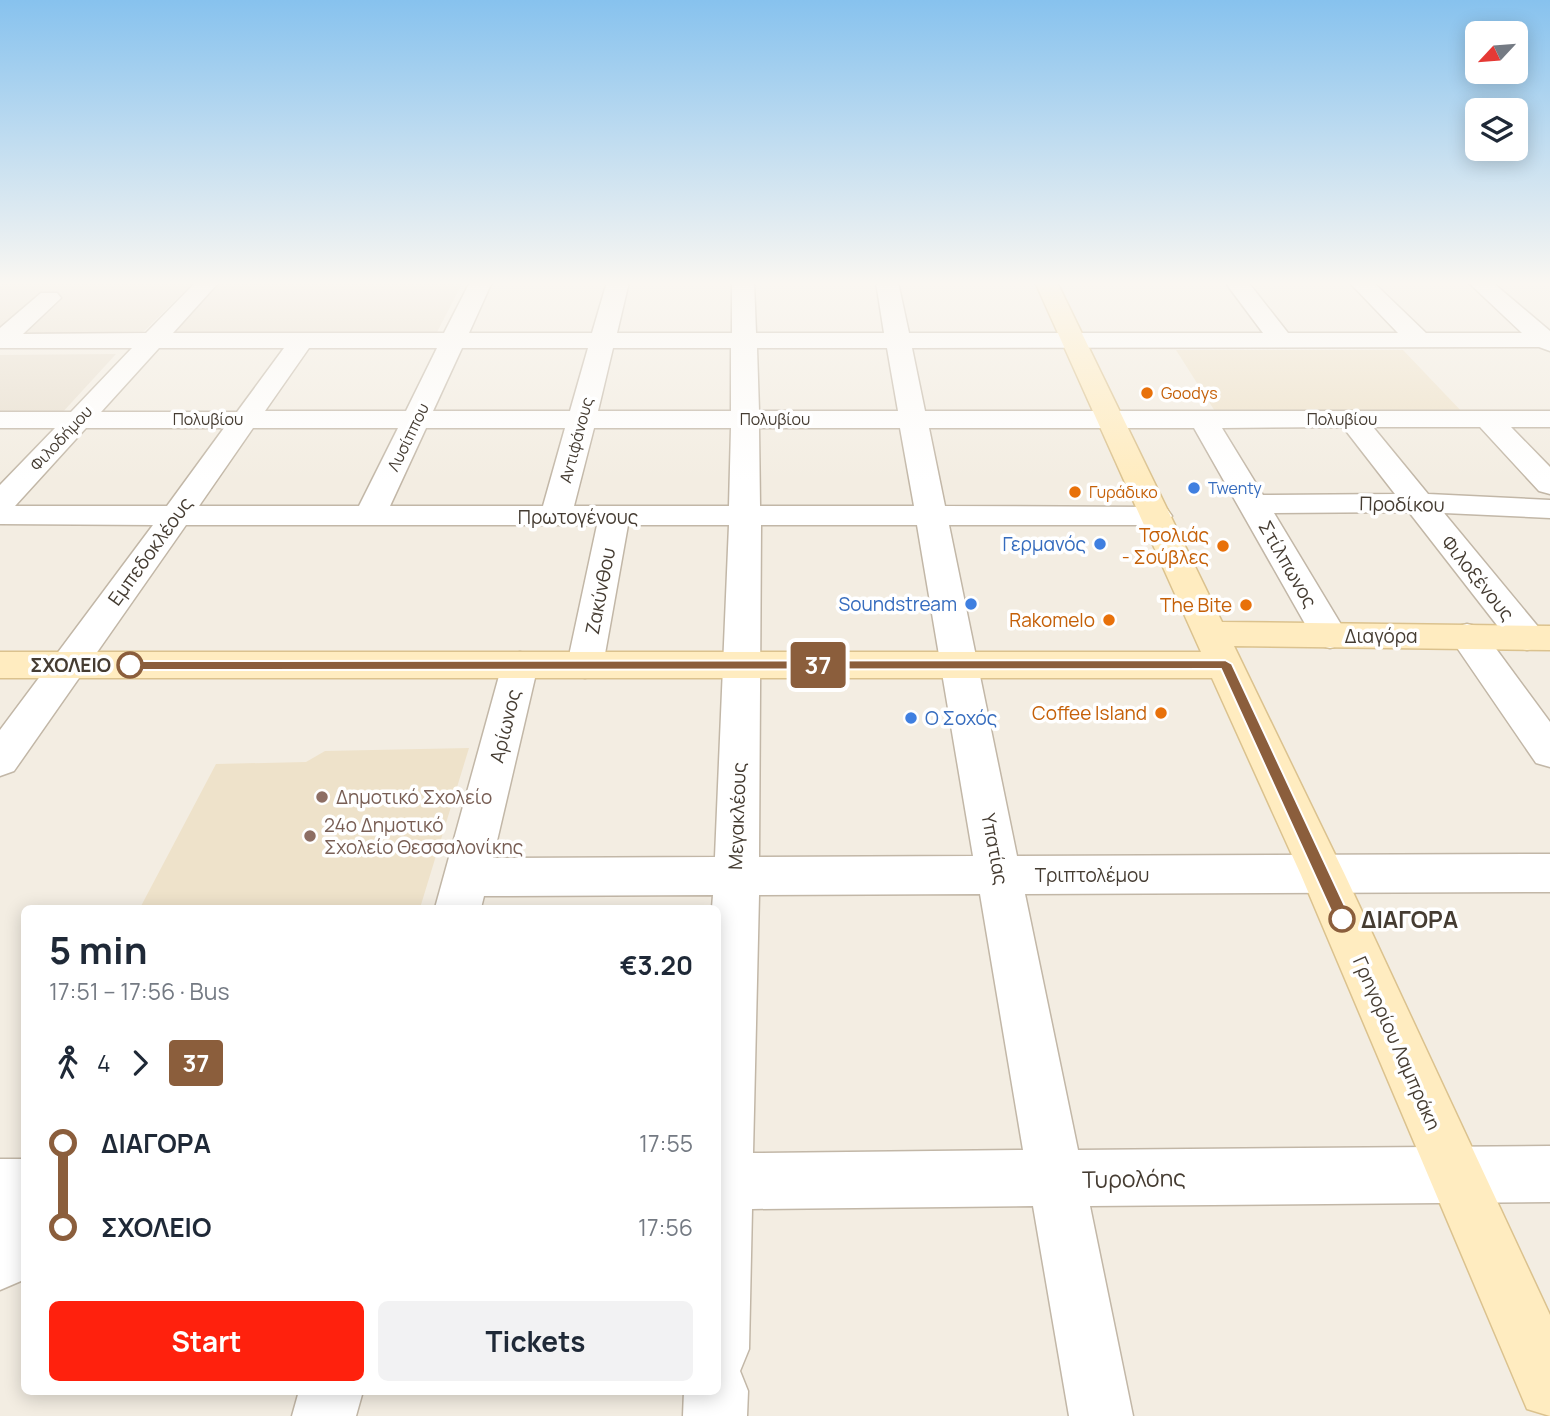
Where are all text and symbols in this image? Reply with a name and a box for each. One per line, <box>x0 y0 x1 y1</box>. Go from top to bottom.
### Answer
north arrow <box>1465 21 1528 84</box>
map controls <box>1465 21 1528 161</box>
button: layers <box>1465 98 1528 161</box>
place label: Goodys <box>1161 382 1218 404</box>
marker: Goodys <box>1139 385 1155 401</box>
street label: Αντιφάνους <box>554 395 598 485</box>
street label: Λυσίππου <box>382 399 434 475</box>
street label: Φιλοδήμου <box>25 401 97 475</box>
street label: Πολυβίου <box>173 408 243 430</box>
street label: Πολυβίου <box>740 408 810 430</box>
street label: Πολυβίου <box>1307 408 1377 430</box>
place label: Twenty <box>1208 477 1262 499</box>
marker: Twenty <box>1186 480 1202 496</box>
place label: Γυράδικο <box>1089 481 1158 503</box>
marker: Γυράδικο <box>1067 484 1083 500</box>
street label: Προδίκου <box>1359 490 1445 518</box>
street label: Εμπεδοκλέους <box>102 491 198 611</box>
street label: Πρωτογένους <box>518 504 638 530</box>
street label: Στίλπωνος <box>1253 516 1323 612</box>
place label: Τσολιάς - Σούβλες <box>1122 522 1209 570</box>
street label: Φιλοξένους <box>1436 530 1520 626</box>
place label: Γερμανός <box>1002 531 1086 557</box>
marker: Γερμανός <box>1092 536 1108 552</box>
marker: Τσολιάς - Σούβλες <box>1215 538 1231 554</box>
street label: Ζακύνθου <box>579 545 621 637</box>
place label: Soundstream <box>838 591 957 617</box>
place label: The Bite <box>1160 592 1232 618</box>
marker: Soundstream <box>963 596 979 612</box>
marker: The Bite <box>1238 597 1254 613</box>
place label: Rakomelo <box>1009 607 1095 633</box>
marker: Rakomelo <box>1101 612 1117 628</box>
street label: Διαγόρα <box>1344 623 1418 649</box>
line badge: 37 <box>786 642 850 688</box>
text: 37 <box>805 648 831 681</box>
place label: ΣΧΟΛΕΙΟ <box>30 652 111 678</box>
marker: ΣΧΟΛΕΙΟ <box>117 652 143 678</box>
street label: Αρίωνος <box>483 686 527 766</box>
place label: Coffee Island <box>1032 700 1147 726</box>
place label: Ο Σοχός <box>925 705 997 731</box>
marker: Coffee Island <box>1153 705 1169 721</box>
marker: Ο Σοχός <box>903 710 919 726</box>
street label: Μεγακλέους <box>722 762 752 870</box>
place label: Δημοτικό Σχολείο <box>336 784 492 810</box>
marker: Δημοτικό Σχολείο <box>314 789 330 805</box>
street label: Υπατίας <box>975 811 1015 887</box>
place label: 24ο Δημοτικό Σχολείο Θεσσαλονίκης <box>324 812 523 860</box>
marker: 24ο Δημοτικό Σχολείο Θεσσαλονίκης <box>302 828 318 844</box>
street label: Τριπτολέμου <box>1035 862 1149 888</box>
place label: ΔΙΑΓΟΡΑ <box>1361 903 1458 935</box>
marker: ΔΙΑΓΟΡΑ <box>1329 906 1355 932</box>
text: 5 min <box>49 923 147 975</box>
text: €3.20 <box>620 947 693 983</box>
street label: Γρηγορίου Λαμπράκη <box>1347 952 1447 1134</box>
text: 17:51 – 17:56 · Bus <box>49 975 229 1007</box>
icon: walk <box>49 1044 87 1082</box>
icon: forward <box>121 1044 159 1082</box>
text: 37 <box>183 1046 209 1079</box>
text: 4 <box>97 1047 111 1079</box>
text: ΔΙΑΓΟΡΑ <box>101 1125 211 1161</box>
text: 17:55 <box>639 1127 693 1159</box>
street label: Τυρολόης <box>1082 1161 1186 1195</box>
text: ΣΧΟΛΕΙΟ <box>101 1209 211 1245</box>
text: 17:56 <box>638 1211 693 1243</box>
button: Start <box>49 1301 364 1381</box>
button: Tickets <box>378 1301 693 1381</box>

